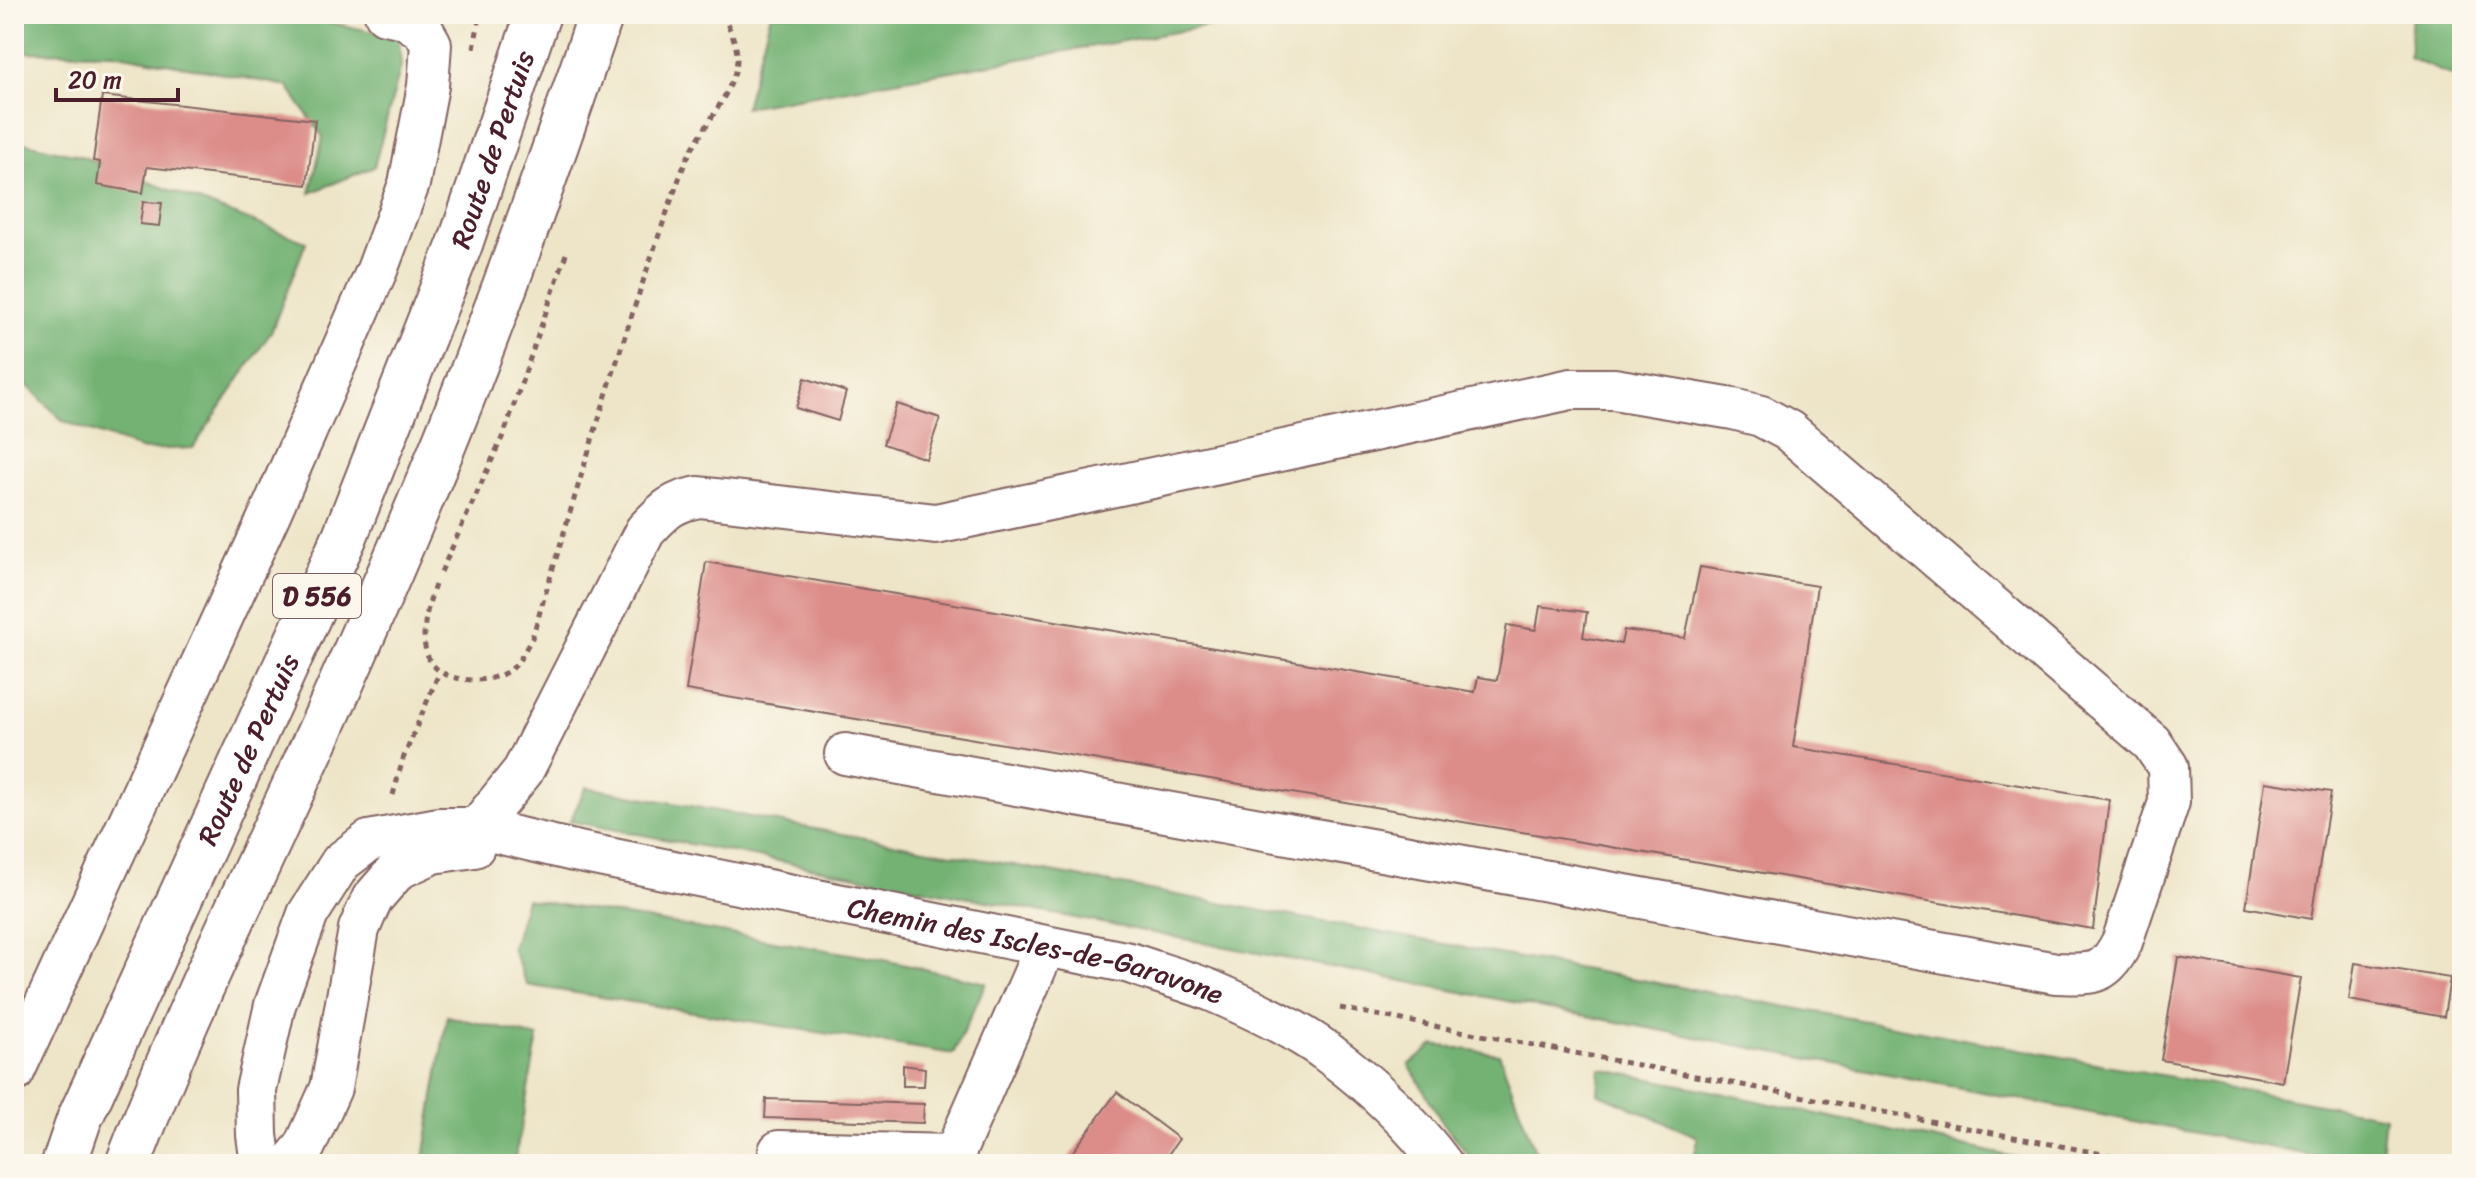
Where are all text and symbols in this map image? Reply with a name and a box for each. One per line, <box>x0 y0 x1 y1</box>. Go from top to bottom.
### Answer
street label: Route de Pertuis <box>436 44 549 255</box>
scale bar <box>56 52 178 102</box>
text: 20 m <box>68 59 122 101</box>
road number: D 556 <box>273 574 361 618</box>
street label: Route de Pertuis <box>183 645 313 853</box>
street label: Chemin des Iscles-de-Garavone <box>843 882 1232 1018</box>

